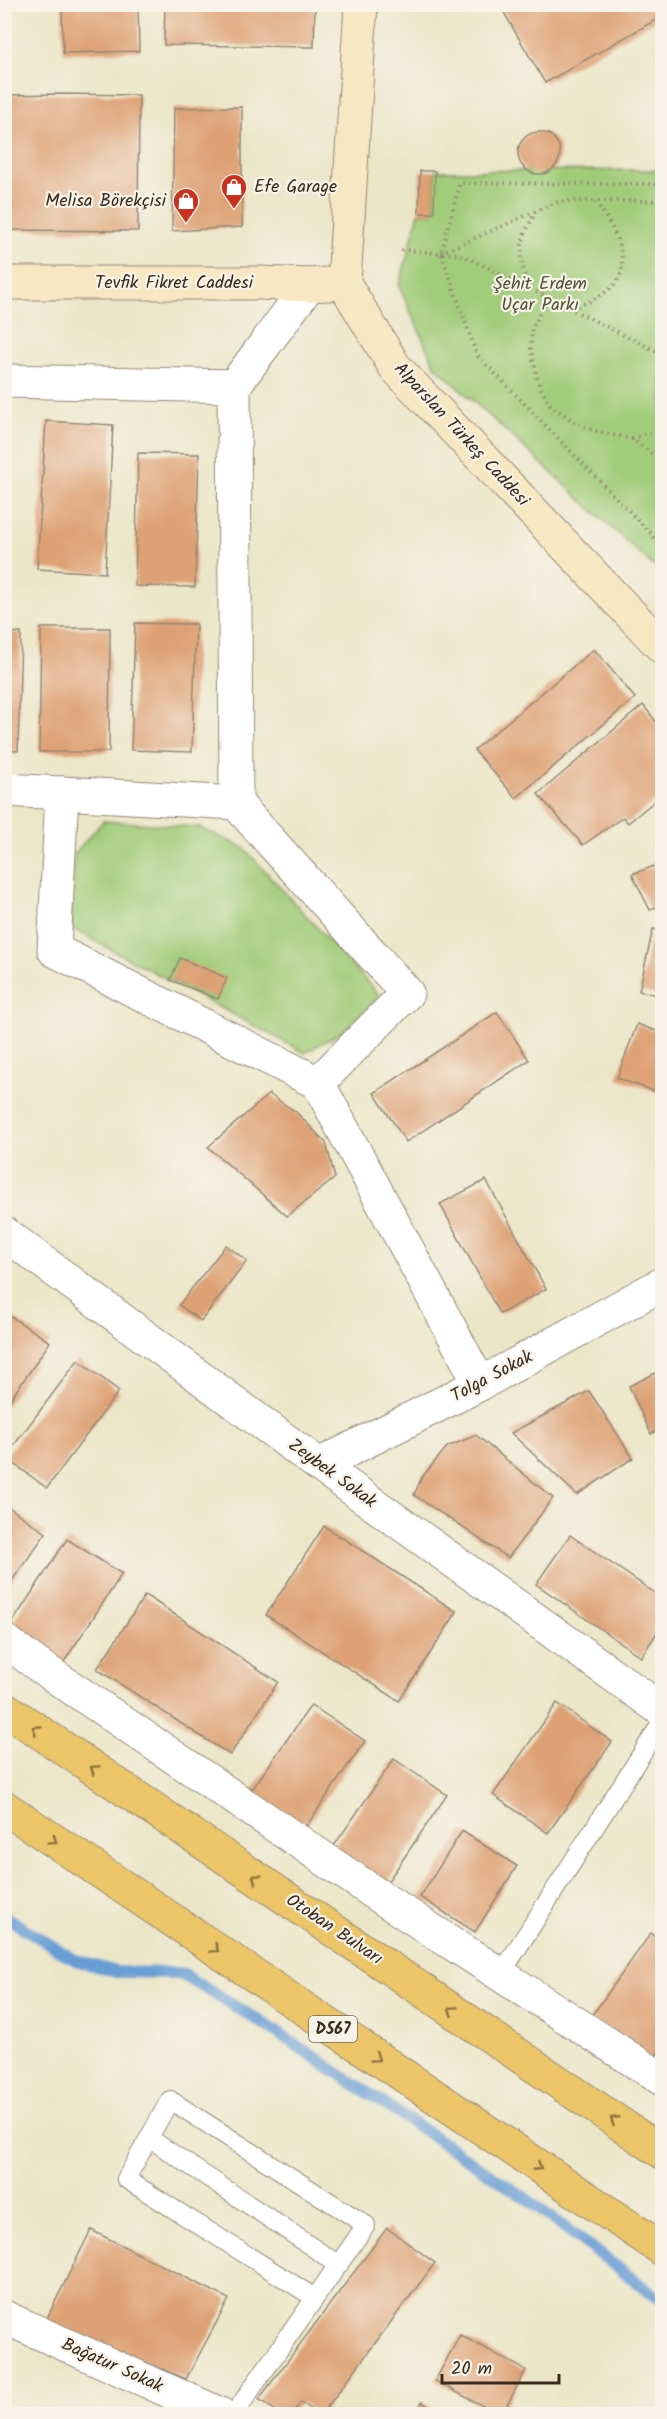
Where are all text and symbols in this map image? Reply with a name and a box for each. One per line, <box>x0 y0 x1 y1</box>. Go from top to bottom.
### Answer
shop icon: Efe Garage <box>219 172 249 210</box>
place label: Efe Garage <box>254 173 337 202</box>
shop icon: Melisa Börekçisi <box>171 186 201 224</box>
place label: Melisa Börekçisi <box>45 187 167 216</box>
street label: Tevfik Fikret Caddesi <box>95 269 254 298</box>
park label: Şehit Erdem Uçar Parkı <box>493 270 587 320</box>
street label: Alparslan Türkeş Caddesi <box>386 356 536 514</box>
street label: Tolga Sokak <box>446 1343 539 1411</box>
street label: Zeybek Sokak <box>281 1432 383 1517</box>
one-way arrow <box>32 1725 42 1737</box>
one-way arrow <box>90 1765 101 1776</box>
one-way arrow <box>46 1833 57 1844</box>
one-way arrow <box>252 1874 263 1885</box>
street label: Otoban Bulvarı <box>279 1887 389 1973</box>
one-way arrow <box>208 1942 219 1953</box>
one-way arrow <box>448 2007 459 2018</box>
road number: D567 <box>309 2016 357 2042</box>
one-way arrow <box>370 2051 381 2062</box>
one-way arrow <box>610 2115 620 2127</box>
one-way arrow <box>531 2160 542 2171</box>
street label: Bağatur Sokak <box>56 2331 168 2402</box>
scale bar <box>442 2347 559 2385</box>
text: 20 m <box>451 2355 492 2384</box>

